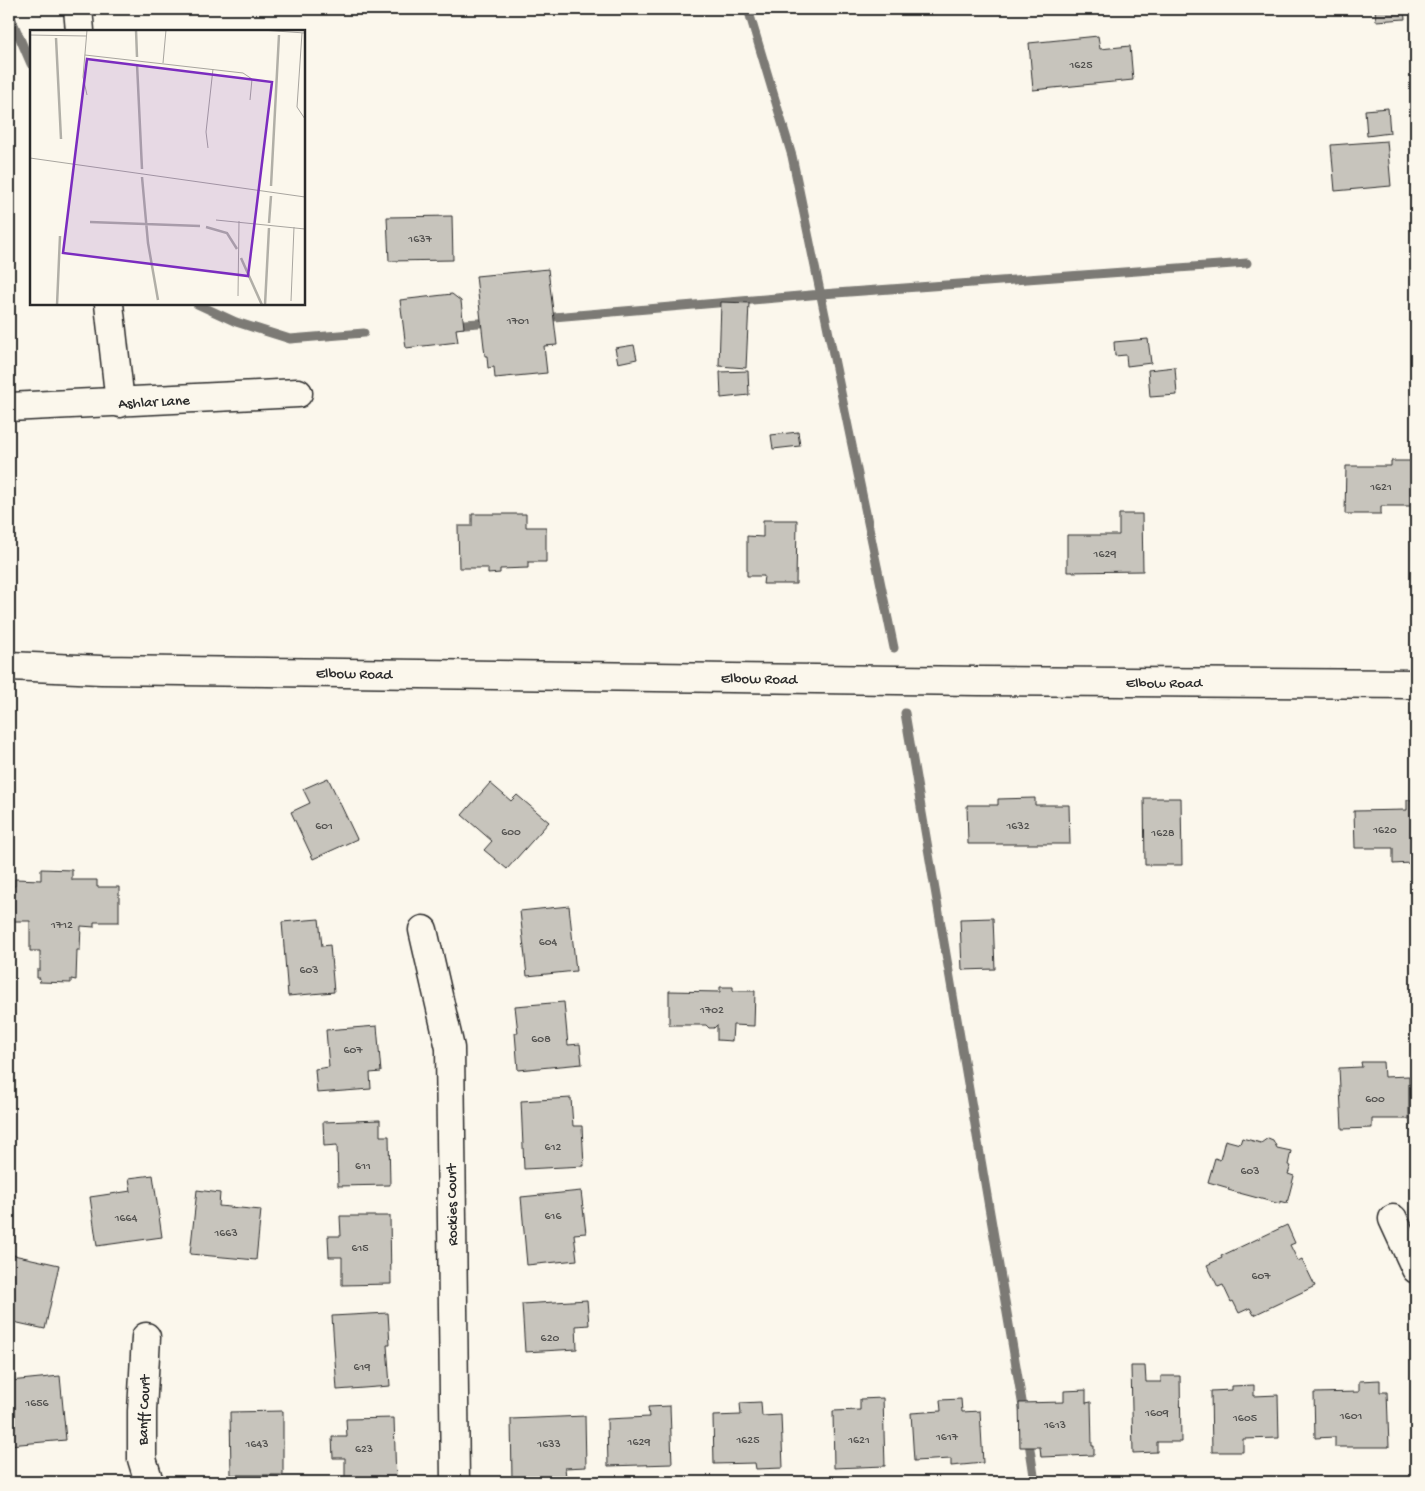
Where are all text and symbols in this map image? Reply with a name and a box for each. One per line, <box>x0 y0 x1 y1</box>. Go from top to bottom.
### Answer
inset map <box>30 30 305 305</box>
house number: 1625 <box>1068 59 1093 73</box>
house number: 1637 <box>407 233 432 247</box>
house number: 1701 <box>506 315 530 329</box>
street label: Ashlar Lane <box>118 392 191 414</box>
house number: 1621 <box>1369 481 1392 495</box>
house number: 1629 <box>1093 548 1116 562</box>
street label: Elbow Road <box>316 665 393 685</box>
street label: Elbow Road <box>721 670 798 690</box>
street label: Elbow Road <box>1126 675 1203 693</box>
house number: 601 <box>315 820 333 834</box>
house number: 1632 <box>1005 820 1030 834</box>
house number: 1620 <box>1372 824 1397 838</box>
house number: 600 <box>501 826 521 840</box>
house number: 1628 <box>1150 827 1175 841</box>
house number: 1712 <box>50 919 73 933</box>
house number: 604 <box>539 936 558 950</box>
house number: 603 <box>299 964 319 978</box>
house number: 1702 <box>699 1004 724 1018</box>
house number: 608 <box>531 1033 551 1047</box>
house number: 607 <box>343 1044 363 1058</box>
house number: 600 <box>1365 1093 1385 1107</box>
house number: 612 <box>545 1141 562 1155</box>
house number: 611 <box>355 1160 371 1174</box>
street label: Rockies Court <box>443 1162 463 1246</box>
house number: 603 <box>1240 1165 1260 1179</box>
house number: 616 <box>544 1210 562 1224</box>
house number: 1664 <box>114 1212 138 1226</box>
house number: 1663 <box>213 1227 238 1241</box>
house number: 615 <box>351 1242 369 1256</box>
house number: 607 <box>1251 1270 1271 1284</box>
house number: 620 <box>541 1332 560 1346</box>
house number: 619 <box>354 1361 370 1375</box>
street label: Banff Court <box>135 1373 155 1446</box>
house number: 1656 <box>24 1397 50 1411</box>
house number: 1609 <box>1144 1407 1169 1421</box>
house number: 1601 <box>1339 1410 1362 1424</box>
house number: 1605 <box>1232 1412 1257 1426</box>
house number: 1613 <box>1043 1419 1066 1433</box>
house number: 1617 <box>935 1431 959 1445</box>
house number: 1625 <box>735 1434 760 1448</box>
house number: 1621 <box>847 1434 870 1448</box>
house number: 1629 <box>627 1436 650 1450</box>
house number: 1643 <box>245 1438 268 1452</box>
house number: 1633 <box>536 1438 561 1452</box>
house number: 623 <box>355 1443 373 1457</box>

